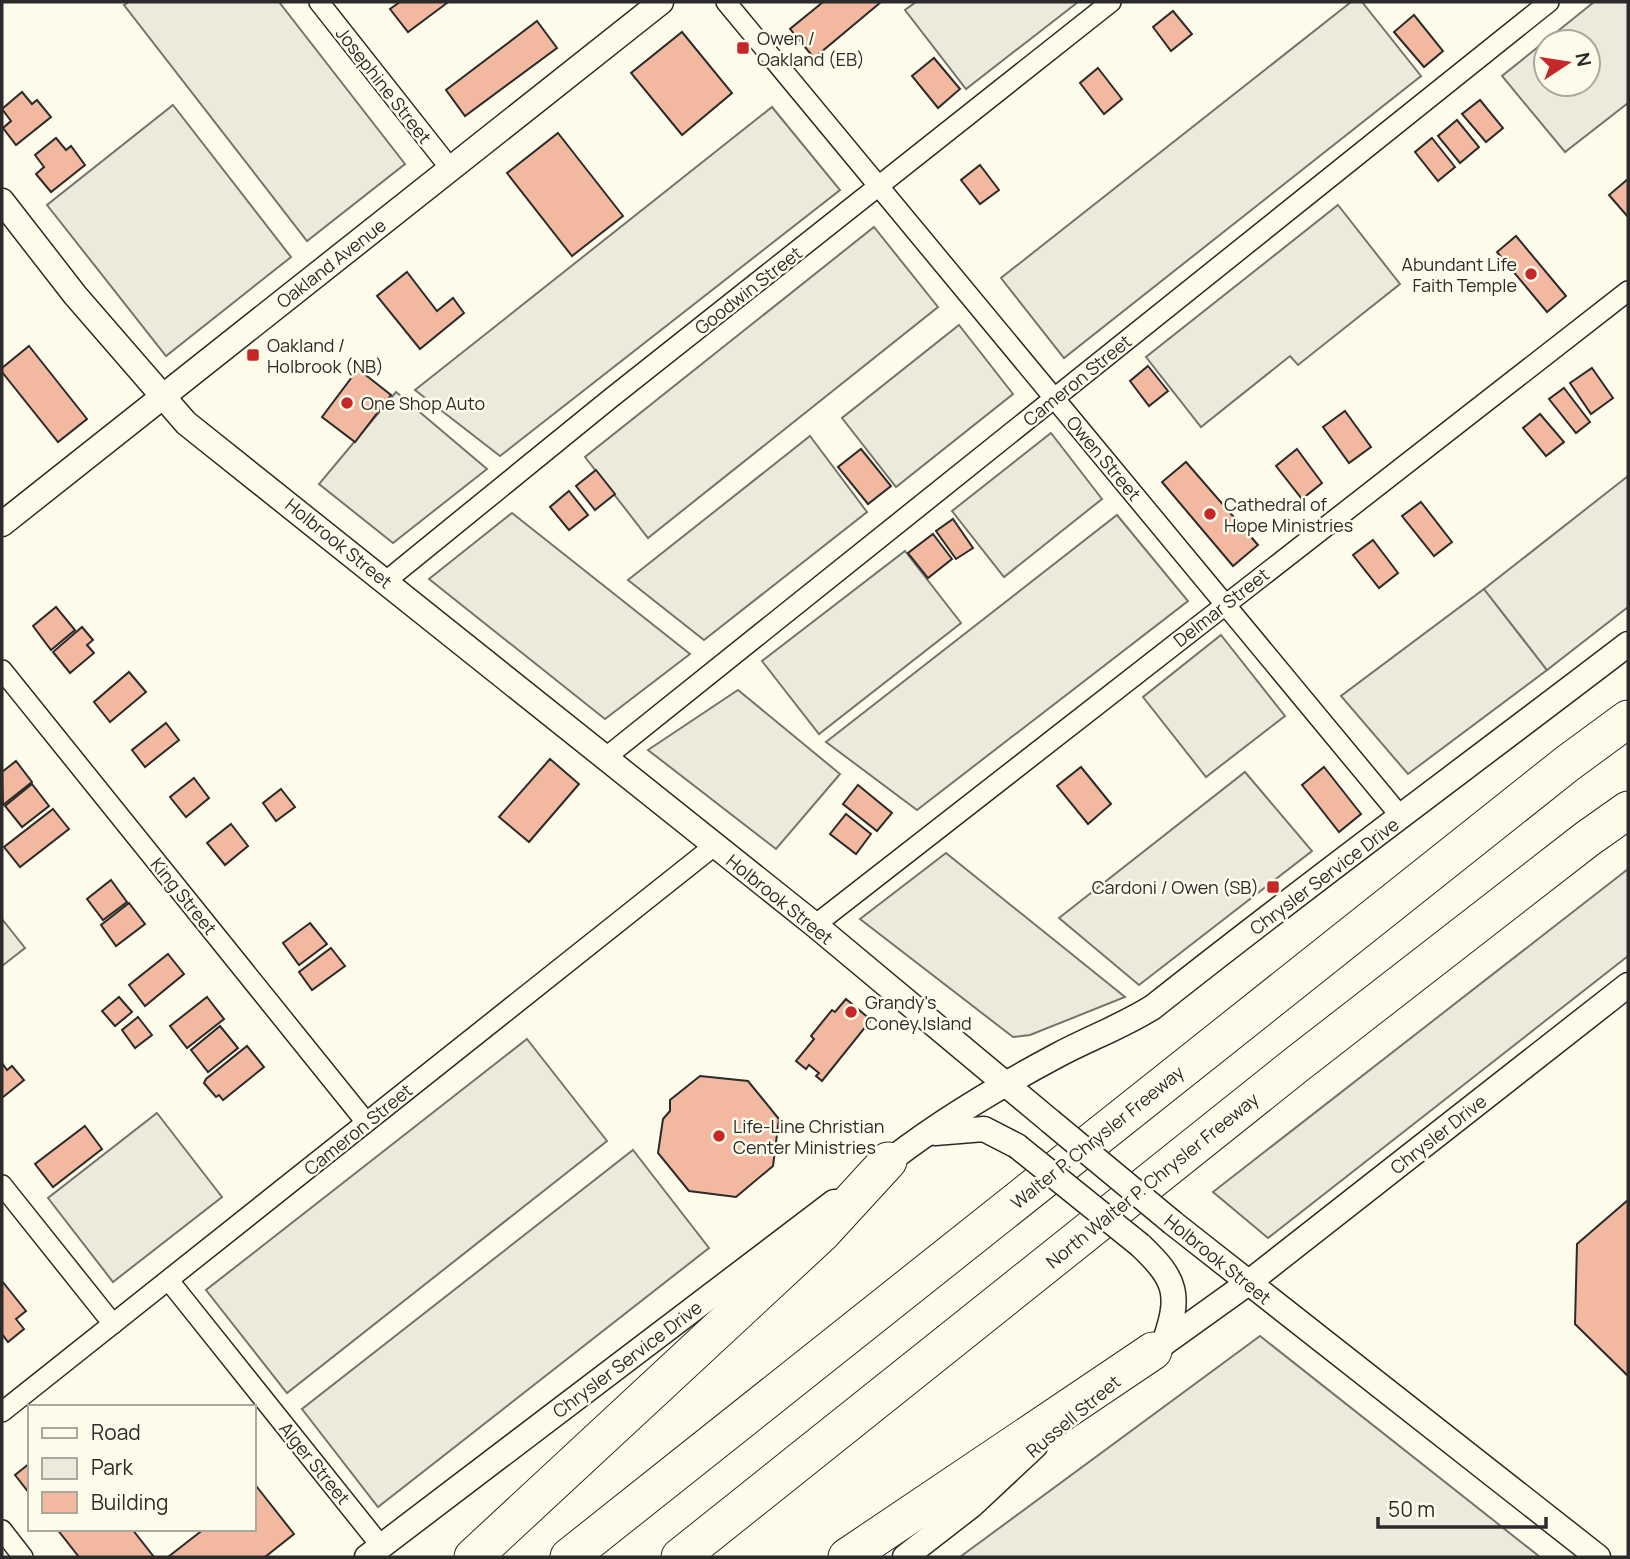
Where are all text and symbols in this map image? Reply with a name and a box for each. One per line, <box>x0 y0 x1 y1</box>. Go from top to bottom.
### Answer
street label: Josephine Street <box>331 22 437 148</box>
place label: Owen / Oakland (EB) <box>757 26 865 71</box>
north arrow <box>1532 28 1602 98</box>
marker: Owen / Oakland (EB) <box>735 40 751 56</box>
text: N <box>1569 50 1598 69</box>
street label: Oakland Avenue <box>271 213 391 313</box>
street label: Goodwin Street <box>689 241 807 339</box>
place label: Abundant Life Faith Temple <box>1402 252 1517 297</box>
marker: Abundant Life Faith Temple <box>1523 266 1539 282</box>
street label: Cameron Street <box>1018 329 1136 431</box>
place label: Oakland / Holbrook (NB) <box>267 333 384 378</box>
marker: Oakland / Holbrook (NB) <box>245 347 261 363</box>
place label: One Shop Auto <box>361 391 485 415</box>
marker: One Shop Auto <box>339 395 355 411</box>
street label: Owen Street <box>1061 410 1147 506</box>
place label: Cathedral of Hope Ministries <box>1224 492 1353 537</box>
street label: Holbrook Street <box>281 493 397 593</box>
marker: Cathedral of Hope Ministries <box>1202 506 1218 522</box>
street label: Delmar Street <box>1168 562 1274 652</box>
street label: Chrysler Service Drive <box>1244 812 1404 940</box>
street label: Holbrook Street <box>722 849 838 949</box>
street label: King Street <box>146 852 222 940</box>
place label: Cardoni / Owen (SB) <box>1092 875 1259 899</box>
marker: Cardoni / Owen (SB) <box>1265 879 1281 895</box>
place label: Grandy's Coney Island <box>865 990 972 1035</box>
marker: Grandy's Coney Island <box>843 1004 859 1020</box>
street label: Walter P. Chrysler Freeway <box>1006 1059 1189 1214</box>
street label: Cameron Street <box>299 1078 417 1180</box>
street label: North Walter P. Chrysler Freeway <box>1041 1086 1264 1273</box>
street label: Chrysler Drive <box>1385 1089 1491 1179</box>
place label: Life-Line Christian Center Ministries <box>733 1114 884 1159</box>
marker: Life-Line Christian Center Ministries <box>711 1128 727 1144</box>
street label: Holbrook Street <box>1160 1209 1276 1309</box>
street label: Chrysler Service Drive <box>547 1295 707 1423</box>
street label: Russell Street <box>1021 1369 1125 1463</box>
legend <box>28 1405 256 1531</box>
street label: Alger Street <box>274 1417 356 1509</box>
text: Road <box>91 1418 141 1446</box>
text: Park <box>91 1453 133 1481</box>
scale bar <box>1378 1486 1546 1530</box>
text: Building <box>91 1488 168 1516</box>
text: 50 m <box>1388 1495 1435 1523</box>

